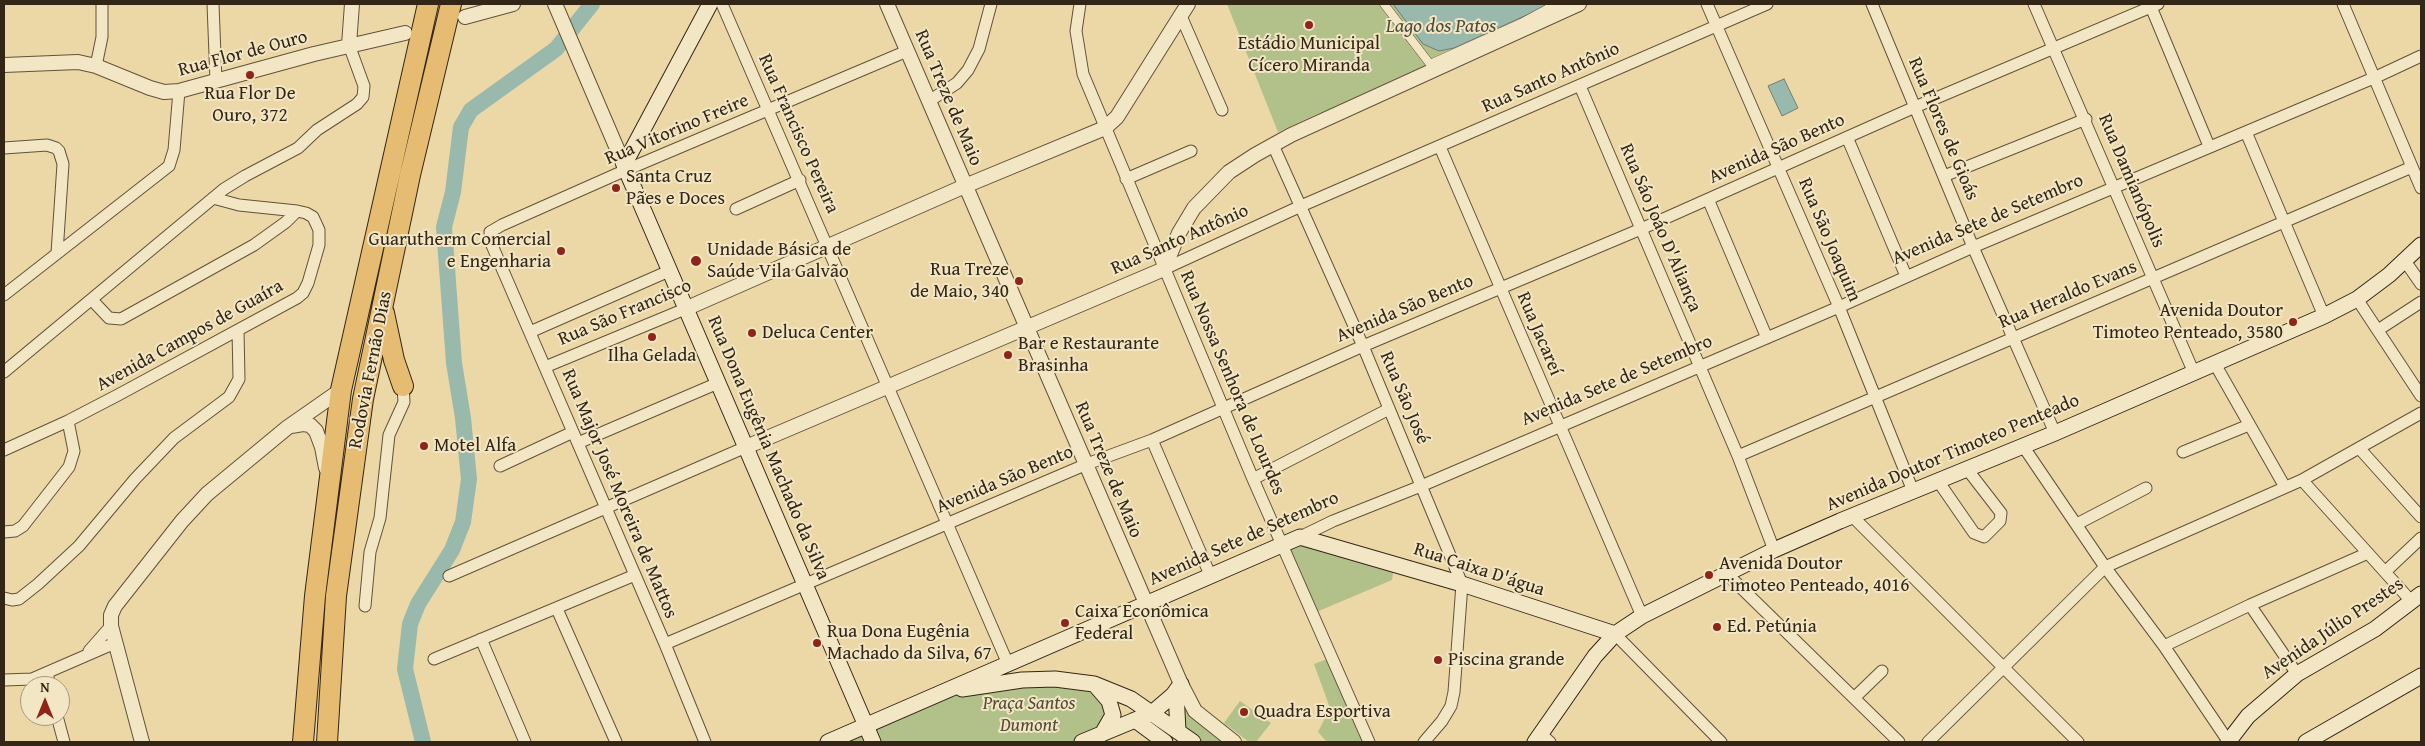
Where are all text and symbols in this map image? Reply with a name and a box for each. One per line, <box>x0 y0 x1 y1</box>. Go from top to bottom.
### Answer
water label: Lago dos Patos <box>1386 15 1496 39</box>
marker: Estádio Municipal Cícero Miranda <box>1303 19 1315 31</box>
street label: Rua Flor de Ouro <box>176 26 310 82</box>
street label: Rua Treze de Maio <box>909 26 987 170</box>
place label: Estádio Municipal Cícero Miranda <box>1238 33 1380 77</box>
street label: Rua Santo Antônio <box>1479 37 1623 119</box>
street label: Rua Francisco Pereira <box>753 51 843 217</box>
street label: Rua Flores de Gioás <box>1903 54 1983 204</box>
marker: Rua Flor De Ouro, 372 <box>244 69 256 81</box>
place label: Rua Flor De Ouro, 372 <box>204 83 296 127</box>
street label: Rua Vitorino Freire <box>602 89 752 171</box>
street label: Avenida São Bento <box>1705 109 1849 189</box>
street label: Rua Damianópolis <box>2093 111 2169 251</box>
street label: Rua Sáo Joáo D'Aliança <box>1614 140 1706 316</box>
place label: Santa Cruz Pães e Doces <box>626 166 725 210</box>
street label: Avenida Sete de Setembro <box>1889 169 2087 271</box>
street label: Rua São Joaquim <box>1793 175 1865 305</box>
marker: Santa Cruz Pães e Doces <box>610 182 622 194</box>
street label: Rua Santo Antônio <box>1108 199 1252 281</box>
place label: Guarutherm Comercial e Engenharia <box>369 229 551 273</box>
place label: Unidade Básica de Saúde Vila Galvão <box>707 239 851 283</box>
marker: Guarutherm Comercial e Engenharia <box>555 245 567 257</box>
marker: Unidade Básica de Saúde Vila Galvão <box>689 254 703 268</box>
street label: Rua Heraldo Evans <box>1996 256 2140 334</box>
place label: Rua Treze de Maio, 340 <box>910 259 1009 303</box>
street label: Rua Nossa Senhora de Lourdes <box>1174 267 1290 499</box>
street label: Avenida São Bento <box>1333 270 1477 348</box>
street label: Avenida Campos de Guaíra <box>93 275 287 397</box>
street label: Rua São Francisco <box>555 275 695 351</box>
marker: Rua Treze de Maio, 340 <box>1013 275 1025 287</box>
street label: Rodovia Fernão Dias <box>345 289 397 451</box>
street label: Rua Jacareí <box>1511 289 1567 379</box>
place label: Avenida Doutor Timoteo Penteado, 3580 <box>2093 300 2283 344</box>
street label: Rua Dona Eugênia Machado da Silva <box>702 313 834 583</box>
marker: Avenida Doutor Timoteo Penteado, 3580 <box>2287 316 2299 328</box>
place label: Deluca Center <box>762 322 873 344</box>
marker: Deluca Center <box>746 327 758 339</box>
street label: Avenida Sete de Setembro <box>1518 330 1716 432</box>
marker: Ilha Gelada <box>646 331 658 343</box>
place label: Bar e Restaurante Brasinha <box>1018 333 1159 377</box>
place label: Ilha Gelada <box>608 345 696 367</box>
street label: Rua São José <box>1374 348 1434 448</box>
marker: Bar e Restaurante Brasinha <box>1002 349 1014 361</box>
street label: Rua Major José Moreira de Mattos <box>556 366 682 622</box>
street label: Avenida Doutor Timoteo Penteado <box>1823 389 2083 517</box>
street label: Rua Treze de Maio <box>1069 398 1147 542</box>
place label: Motel Alfa <box>434 435 516 457</box>
marker: Motel Alfa <box>418 440 430 452</box>
street label: Avenida São Bento <box>933 441 1077 519</box>
street label: Avenida Sete de Setembro <box>1146 487 1342 591</box>
street label: Rua Caixa D'água <box>1411 538 1547 602</box>
place label: Avenida Doutor Timoteo Penteado, 4016 <box>1719 553 1909 597</box>
marker: Avenida Doutor Timoteo Penteado, 4016 <box>1703 569 1715 581</box>
street label: Avenida Júlio Prestes <box>2258 573 2408 685</box>
place label: Caixa Econômica Federal <box>1075 601 1209 645</box>
place label: Ed. Petúnia <box>1727 616 1817 638</box>
marker: Caixa Econômica Federal <box>1059 617 1071 629</box>
place label: Rua Dona Eugênia Machado da Silva, 67 <box>827 621 992 665</box>
marker: Ed. Petúnia <box>1711 621 1723 633</box>
marker: Rua Dona Eugênia Machado da Silva, 67 <box>811 637 823 649</box>
place label: Piscina grande <box>1448 649 1564 671</box>
marker: Piscina grande <box>1432 654 1444 666</box>
north arrow <box>20 676 70 726</box>
text: N <box>40 677 50 697</box>
park label: Praça Santos Dumont <box>983 693 1075 737</box>
place label: Quadra Esportiva <box>1254 701 1391 723</box>
marker: Quadra Esportiva <box>1238 706 1250 718</box>

